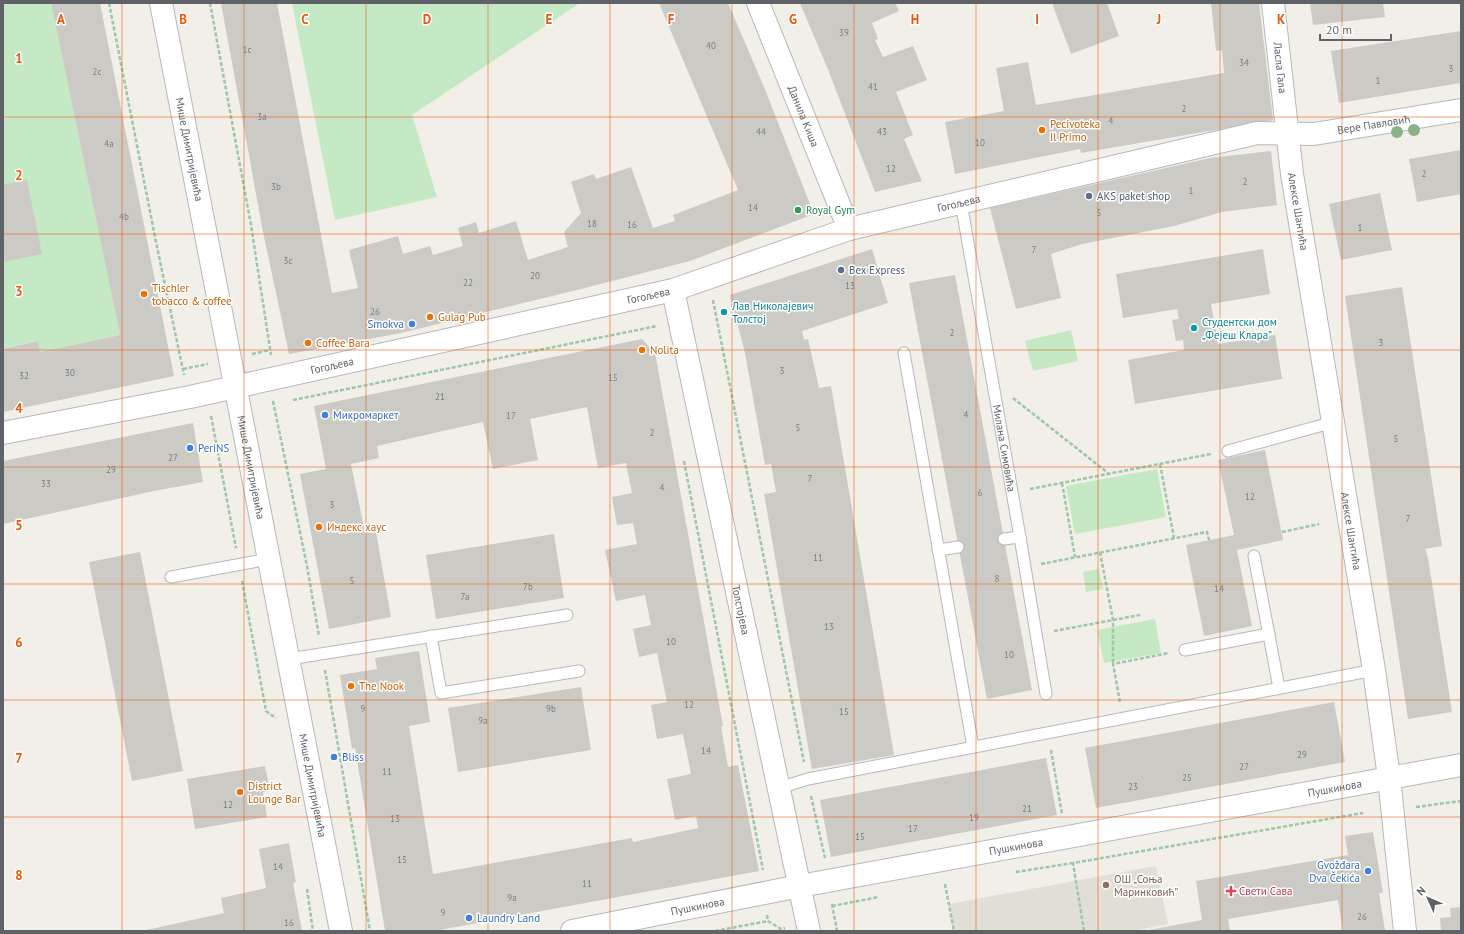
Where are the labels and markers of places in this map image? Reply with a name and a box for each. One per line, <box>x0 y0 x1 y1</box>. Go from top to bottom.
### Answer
place label: Pecivoteka Il Primo <box>1050 117 1100 144</box>
marker: Pecivoteka Il Primo <box>1037 125 1047 135</box>
place label: AKS paket shop <box>1097 189 1170 203</box>
marker: AKS paket shop <box>1084 191 1094 201</box>
place label: Royal Gym <box>806 203 855 217</box>
marker: Royal Gym <box>793 205 803 215</box>
place label: Bex Express <box>849 263 906 277</box>
marker: Bex Express <box>836 265 846 275</box>
place label: Tischler tobacco & coffee <box>152 281 232 308</box>
marker: Tischler tobacco & coffee <box>139 289 149 299</box>
place label: Лав Николајевич Толстој <box>731 299 814 326</box>
marker: Лав Николајевич Толстој <box>719 307 729 317</box>
place label: Gulag Pub <box>438 310 486 324</box>
marker: Gulag Pub <box>425 312 435 322</box>
place label: Студентски дом „Фејеш Клара” <box>1202 315 1277 342</box>
place label: Smokva <box>367 317 404 331</box>
marker: Smokva <box>407 319 417 329</box>
marker: Студентски дом „Фејеш Клара” <box>1189 323 1199 333</box>
place label: Coffee Bara <box>316 336 370 350</box>
marker: Coffee Bara <box>303 338 313 348</box>
place label: Nolita <box>650 343 679 357</box>
marker: Nolita <box>637 345 647 355</box>
place label: Микромаркет <box>333 408 399 422</box>
marker: Микромаркет <box>320 410 330 420</box>
place label: PeriNS <box>198 441 229 455</box>
marker: PeriNS <box>185 443 195 453</box>
place label: Индекс хаус <box>327 520 386 534</box>
marker: Индекс хаус <box>314 522 324 532</box>
place label: The Nook <box>359 679 405 693</box>
marker: The Nook <box>346 681 356 691</box>
place label: Bliss <box>342 750 364 764</box>
marker: Bliss <box>329 752 339 762</box>
place label: District Lounge Bar <box>248 779 301 806</box>
marker: District Lounge Bar <box>235 787 245 797</box>
place label: Gvožđara Dva Čekića <box>1309 858 1360 885</box>
marker: Gvožđara Dva Čekića <box>1363 866 1373 876</box>
place label: ОШ „Соња Маринковић” <box>1114 872 1179 899</box>
marker: ОШ „Соња Маринковић” <box>1101 880 1111 890</box>
place label: Свети Сава <box>1239 884 1292 898</box>
marker: Свети Сава <box>1226 886 1236 896</box>
place label: Laundry Land <box>477 911 540 925</box>
marker: Laundry Land <box>464 913 474 923</box>

